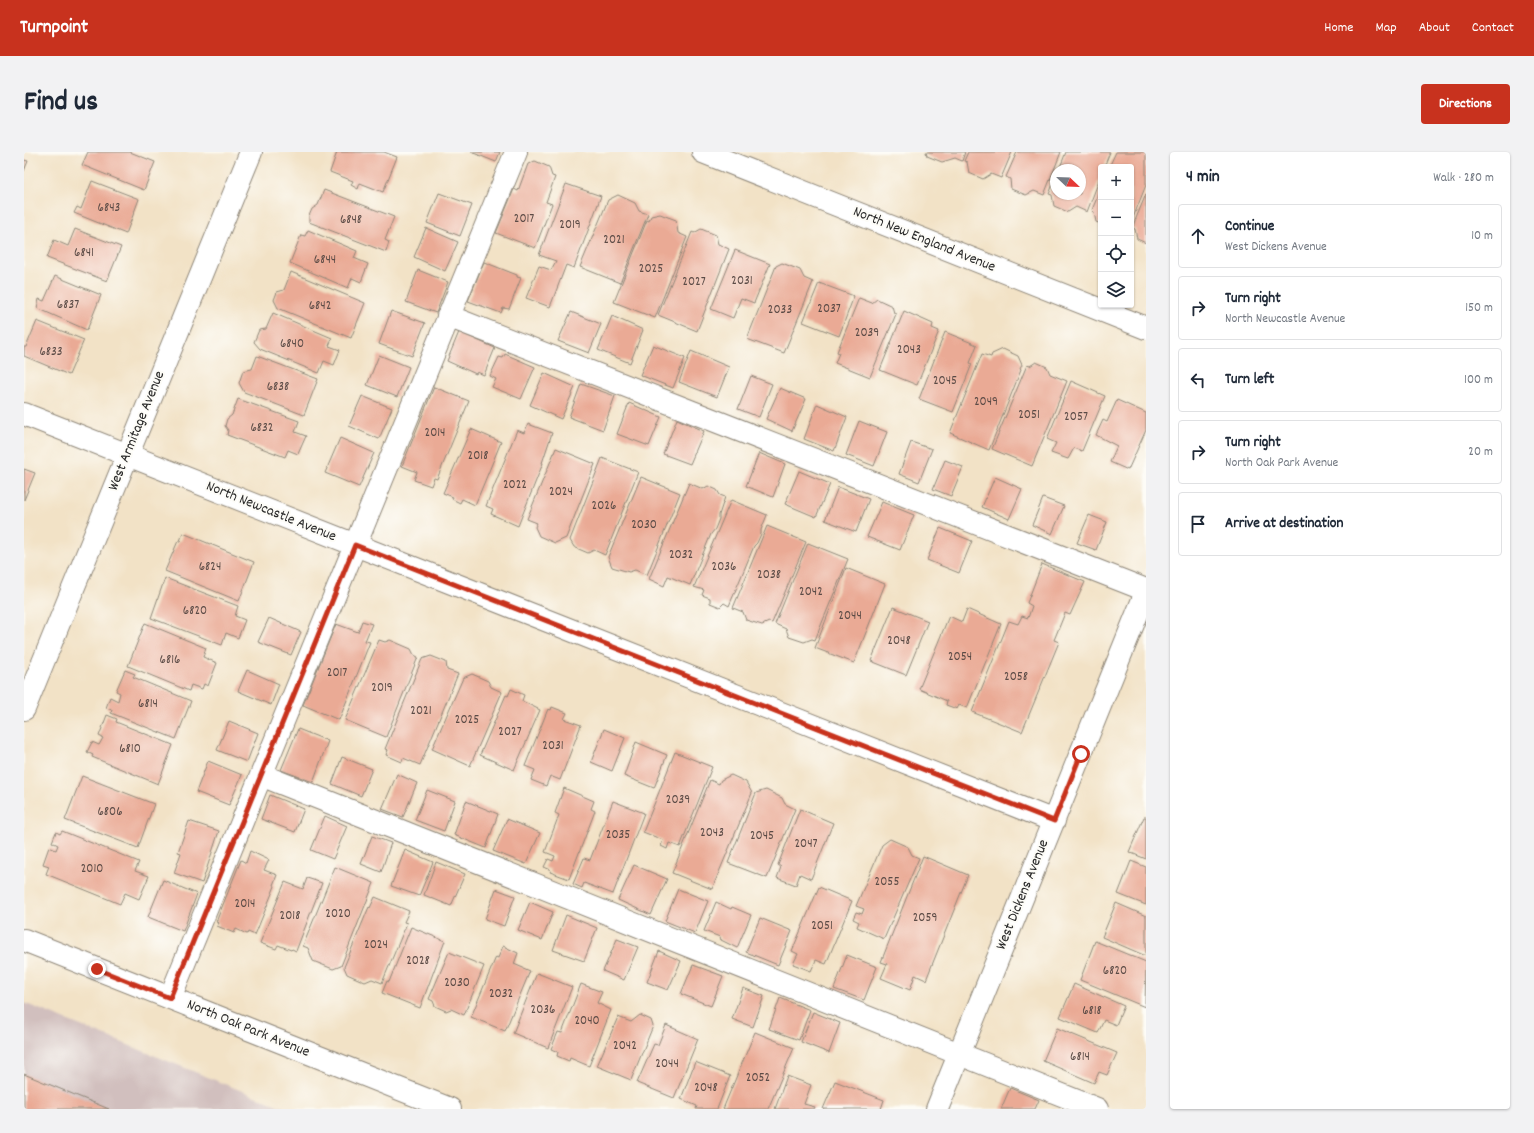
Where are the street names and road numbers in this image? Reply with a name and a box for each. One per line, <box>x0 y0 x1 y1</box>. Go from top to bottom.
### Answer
street label: North New England Avenue <box>849 201 999 279</box>
street label: West Armitage Avenue <box>103 367 171 494</box>
street label: North Newcastle Avenue <box>203 476 340 548</box>
street label: West Dickens Avenue <box>991 836 1055 954</box>
street label: North Oak Park Avenue <box>183 994 313 1064</box>

